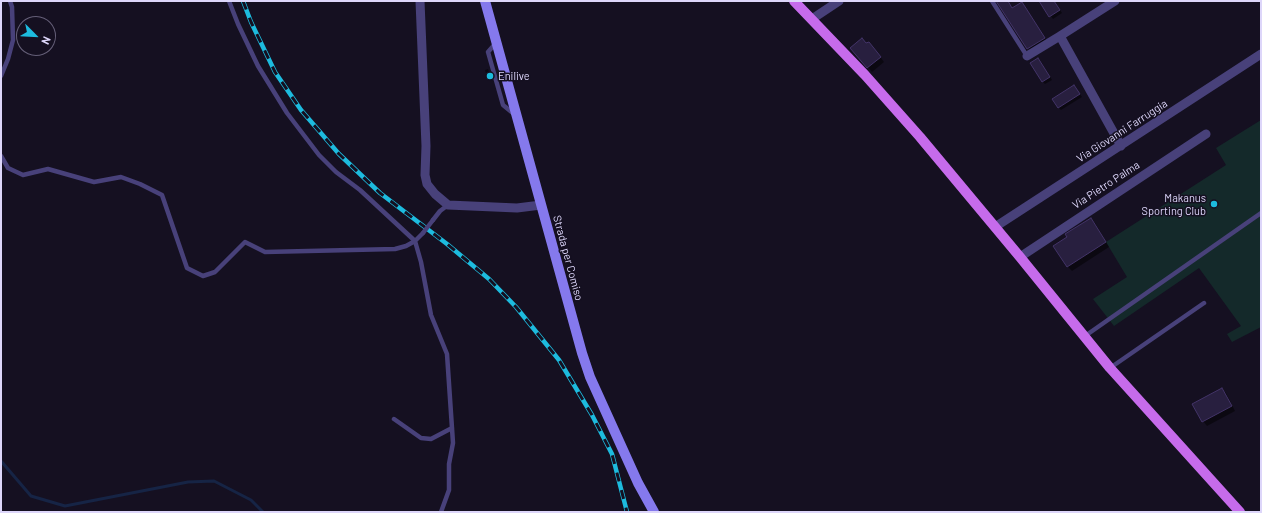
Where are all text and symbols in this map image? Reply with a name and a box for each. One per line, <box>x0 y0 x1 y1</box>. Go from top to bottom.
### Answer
north arrow <box>16 16 56 56</box>
text: N <box>39 35 54 47</box>
place label: Enilive <box>498 69 530 83</box>
marker: Enilive <box>485 71 495 81</box>
street label: Via Giovanni Farruggia <box>1074 97 1170 165</box>
street label: Via Pietro Palma <box>1070 158 1142 212</box>
place label: Makanus Sporting Club <box>1141 191 1206 217</box>
marker: Makanus Sporting Club <box>1209 199 1219 209</box>
street label: Strada per Comiso <box>550 214 586 302</box>

